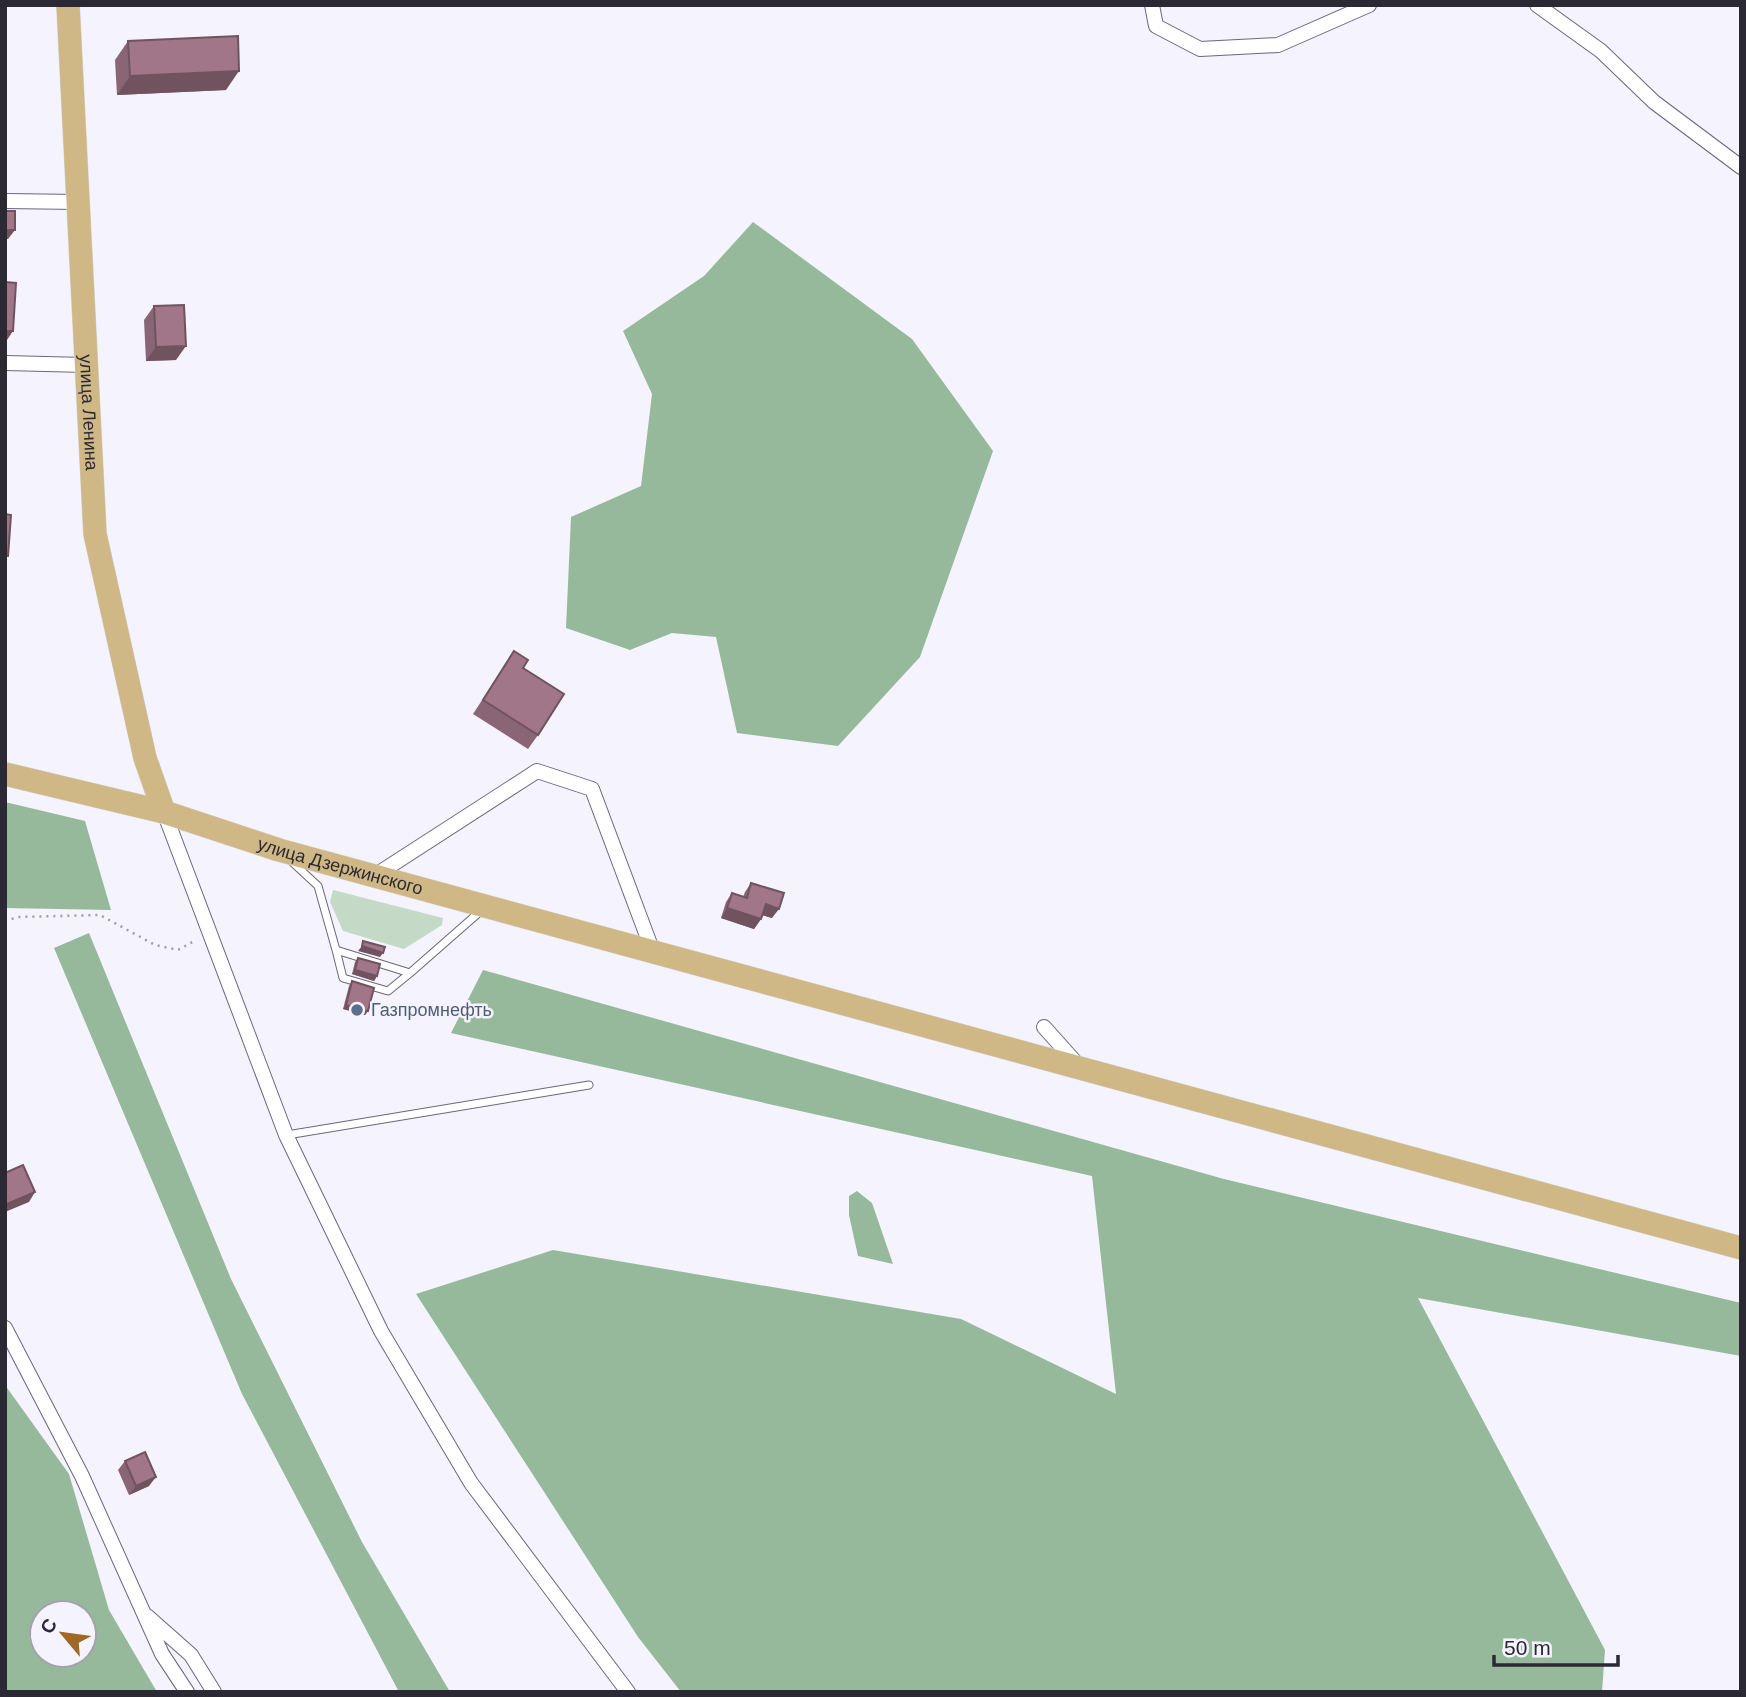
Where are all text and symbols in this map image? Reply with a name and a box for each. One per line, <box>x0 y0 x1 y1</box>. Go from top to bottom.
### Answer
street label: улица Ленина <box>76 354 102 472</box>
street label: улица Дзержинского <box>255 834 425 899</box>
place label: Газпромнефть <box>371 1000 492 1020</box>
marker: Газпромнефть <box>349 1002 365 1018</box>
north arrow <box>28 1599 98 1669</box>
text: С <box>36 1615 61 1637</box>
scale bar <box>1494 1624 1618 1668</box>
text: 50 m <box>1504 1636 1551 1659</box>

